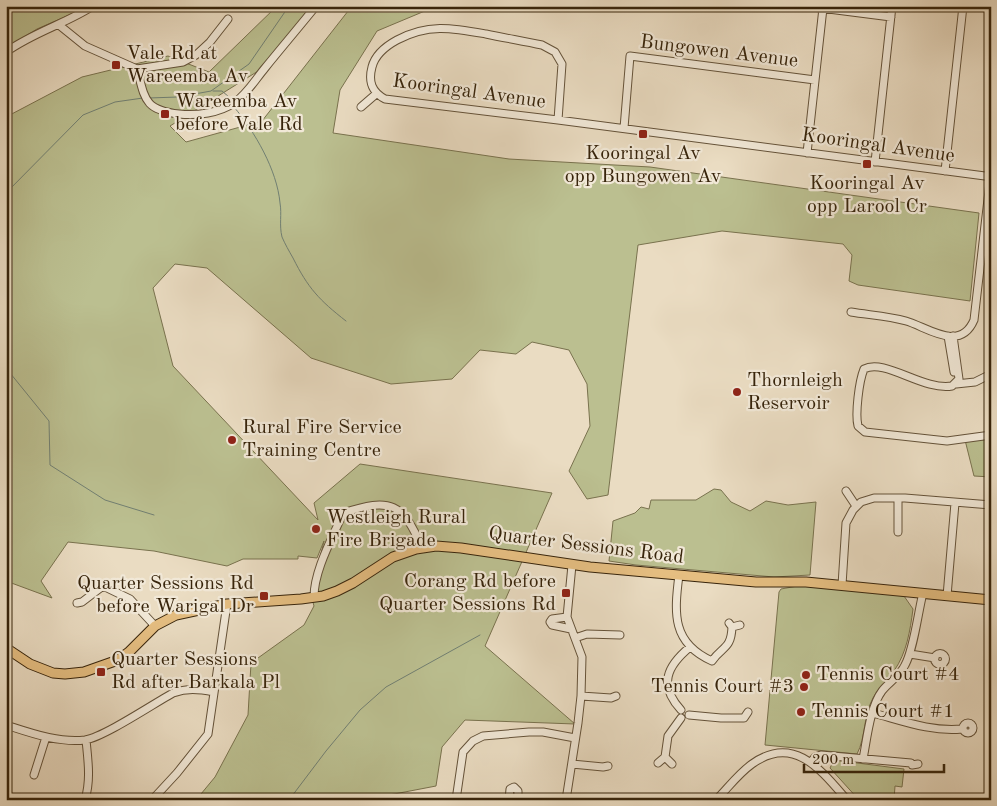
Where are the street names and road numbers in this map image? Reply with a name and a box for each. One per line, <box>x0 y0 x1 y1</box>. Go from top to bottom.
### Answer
street label: Bungowen Avenue <box>639 32 799 72</box>
street label: Kooringal Avenue <box>391 71 547 113</box>
street label: Kooringal Avenue <box>800 125 956 167</box>
street label: Quarter Sessions Road <box>487 524 685 568</box>

